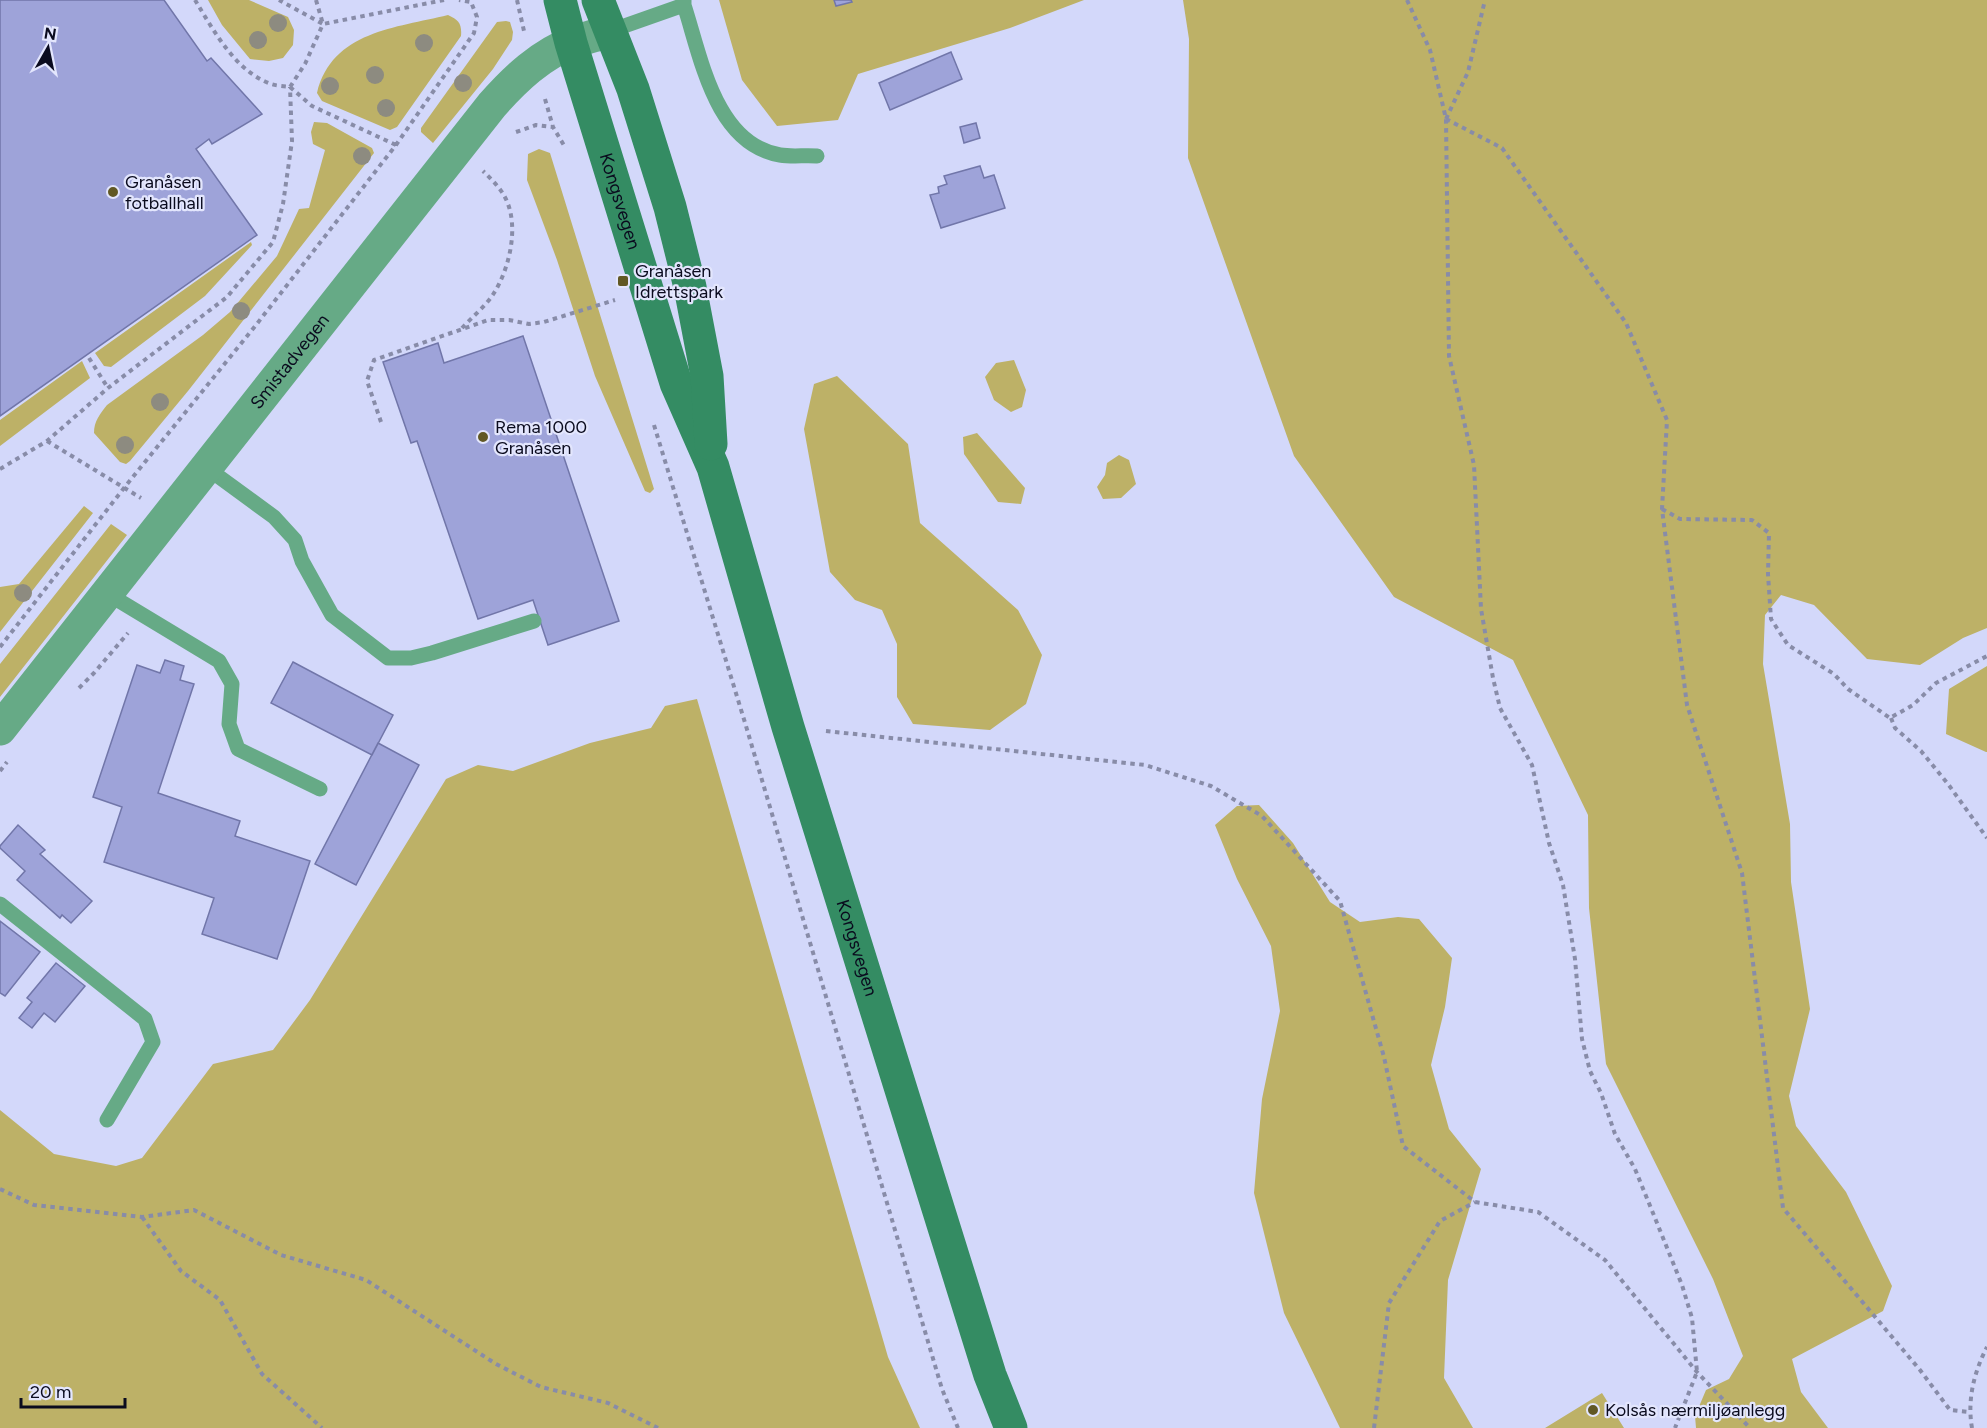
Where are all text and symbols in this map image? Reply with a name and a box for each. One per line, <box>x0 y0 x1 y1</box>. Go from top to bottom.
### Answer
north arrow <box>18 18 78 78</box>
text: N <box>43 23 58 44</box>
street label: Kongsvegen <box>595 150 645 252</box>
place label: Granåsen fotballhall <box>125 171 204 214</box>
marker: Granåsen fotballhall <box>106 185 120 199</box>
place label: Granåsen Idrettspark <box>635 260 723 303</box>
marker: Granåsen Idrettspark <box>616 274 630 288</box>
street label: Smistadvegen <box>246 310 334 413</box>
place label: Rema 1000 Granåsen <box>495 416 587 459</box>
marker: Rema 1000 Granåsen <box>476 430 490 444</box>
street label: Kongsvegen <box>832 897 882 999</box>
scale bar <box>21 1371 124 1409</box>
text: 20 m <box>30 1381 71 1403</box>
place label: Kolsås nærmiljøanlegg <box>1605 1399 1785 1421</box>
marker: Kolsås nærmiljøanlegg <box>1586 1403 1600 1417</box>

